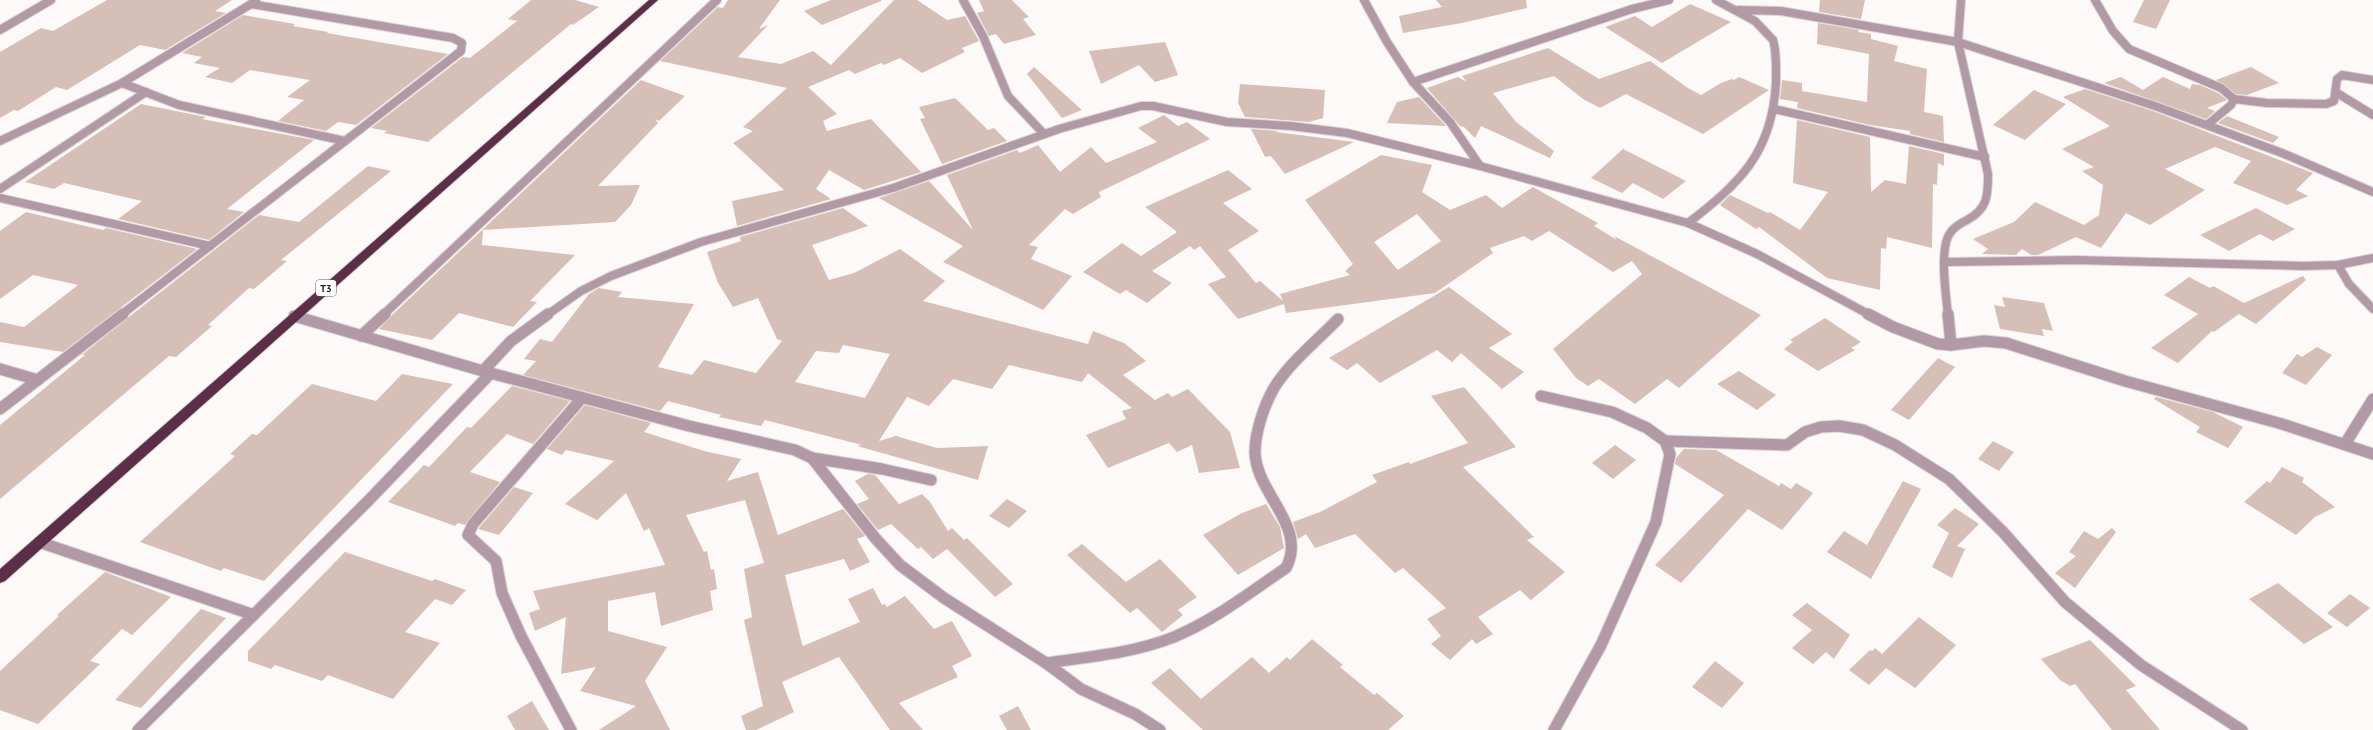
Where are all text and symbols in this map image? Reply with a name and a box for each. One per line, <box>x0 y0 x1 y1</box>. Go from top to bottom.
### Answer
road number: T3 <box>316 280 336 296</box>

